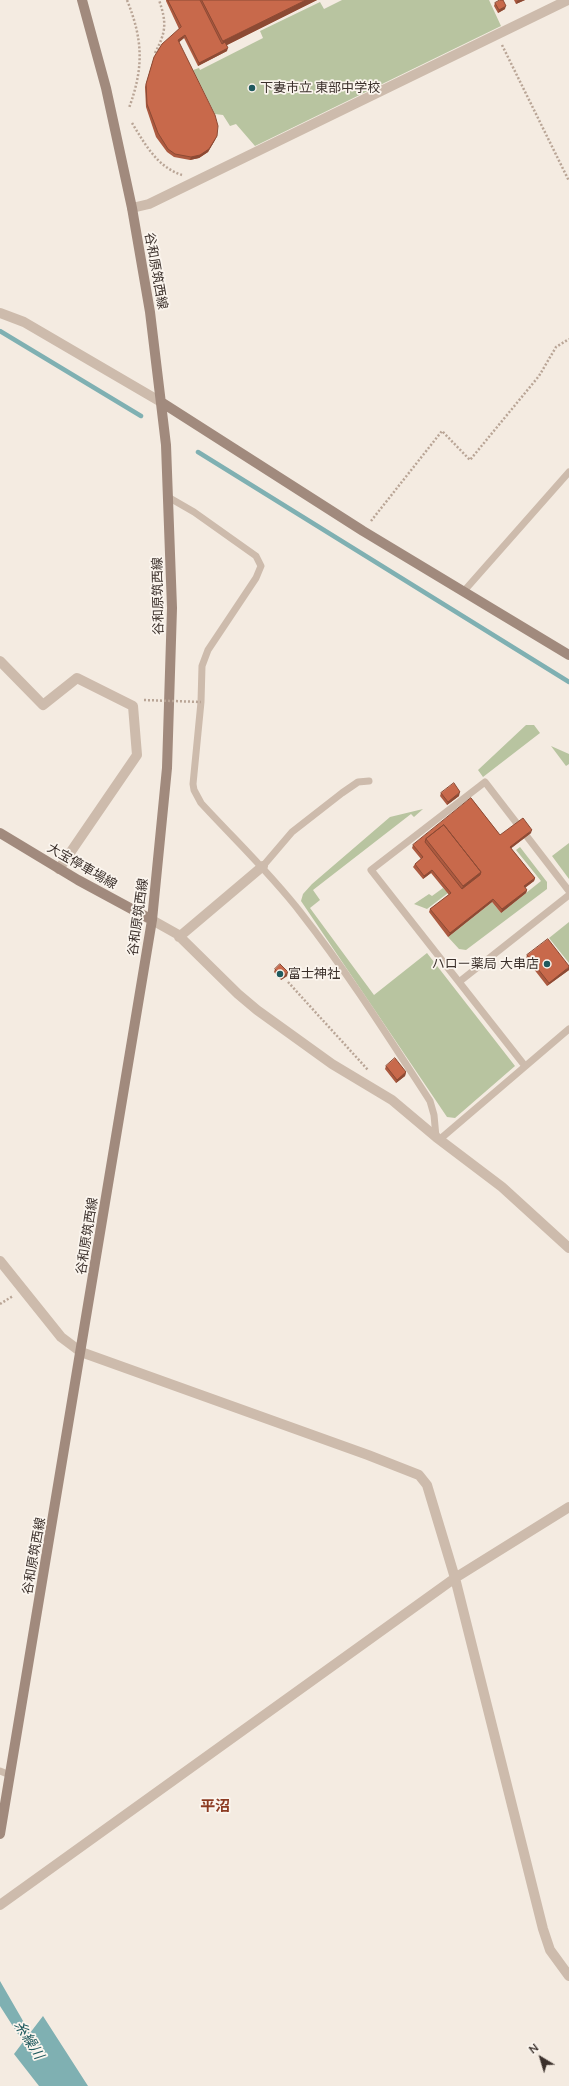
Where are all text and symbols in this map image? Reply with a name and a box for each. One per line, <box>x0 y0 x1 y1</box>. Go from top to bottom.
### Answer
place label: 下妻市立 東部中学校 <box>260 80 380 96</box>
marker: 下妻市立 東部中学校 <box>247 83 257 93</box>
street label: 谷和原筑西線 <box>142 231 170 311</box>
street label: 谷和原筑西線 <box>150 557 166 635</box>
street label: 大宝停車場線 <box>44 840 120 892</box>
street label: 谷和原筑西線 <box>125 877 151 957</box>
place label: ハロー薬局 大串店 <box>432 956 539 972</box>
marker: ハロー薬局 大串店 <box>542 959 552 969</box>
place label: 富士神社 <box>288 966 340 982</box>
marker: 富士神社 <box>275 969 285 979</box>
street label: 谷和原筑西線 <box>73 1196 101 1276</box>
street label: 谷和原筑西線 <box>20 1516 48 1596</box>
district label: 平沼 <box>200 1797 230 1815</box>
water label: 糸繰川 <box>11 2018 47 2062</box>
north arrow <box>521 2038 561 2078</box>
text: N <box>526 2040 541 2056</box>

